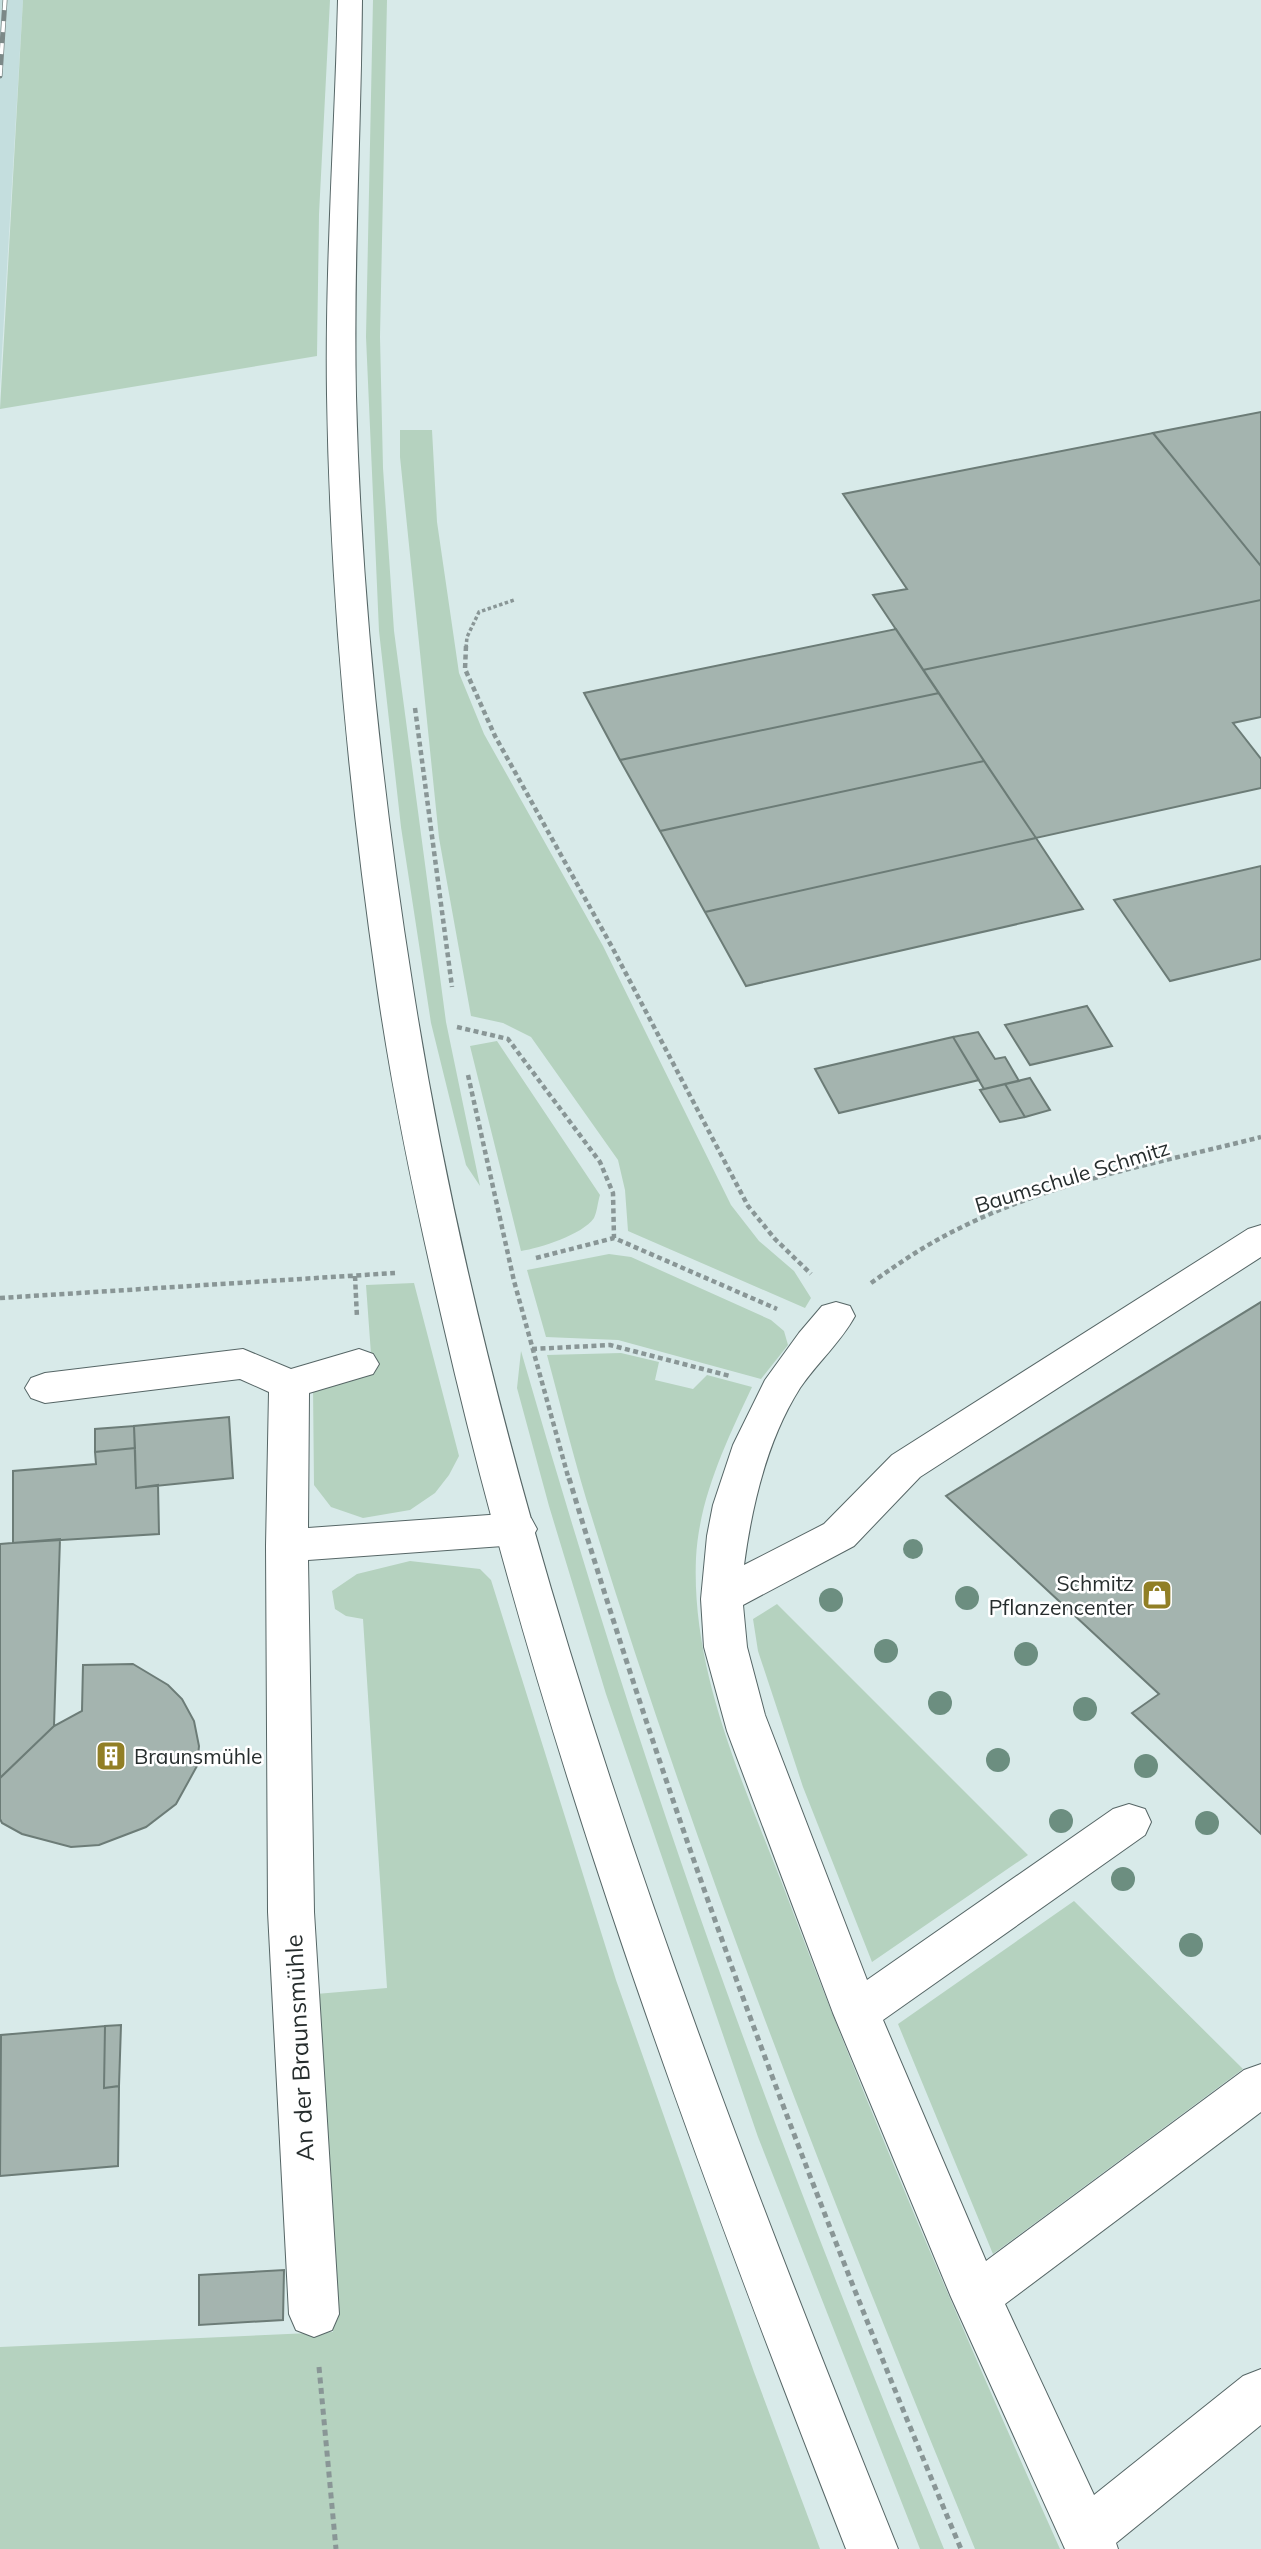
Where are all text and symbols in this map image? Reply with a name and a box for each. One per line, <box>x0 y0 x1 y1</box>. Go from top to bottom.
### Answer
street label: Baumschule Schmitz <box>972 1134 1172 1218</box>
place label: Schmitz Pflanzencenter <box>989 1570 1134 1620</box>
shop icon: Schmitz Pflanzencenter <box>1140 1578 1174 1612</box>
building icon: Braunsmühle <box>94 1739 128 1773</box>
place label: Braunsmühle <box>134 1743 263 1769</box>
street label: An der Braunsmühle <box>278 1934 320 2162</box>

